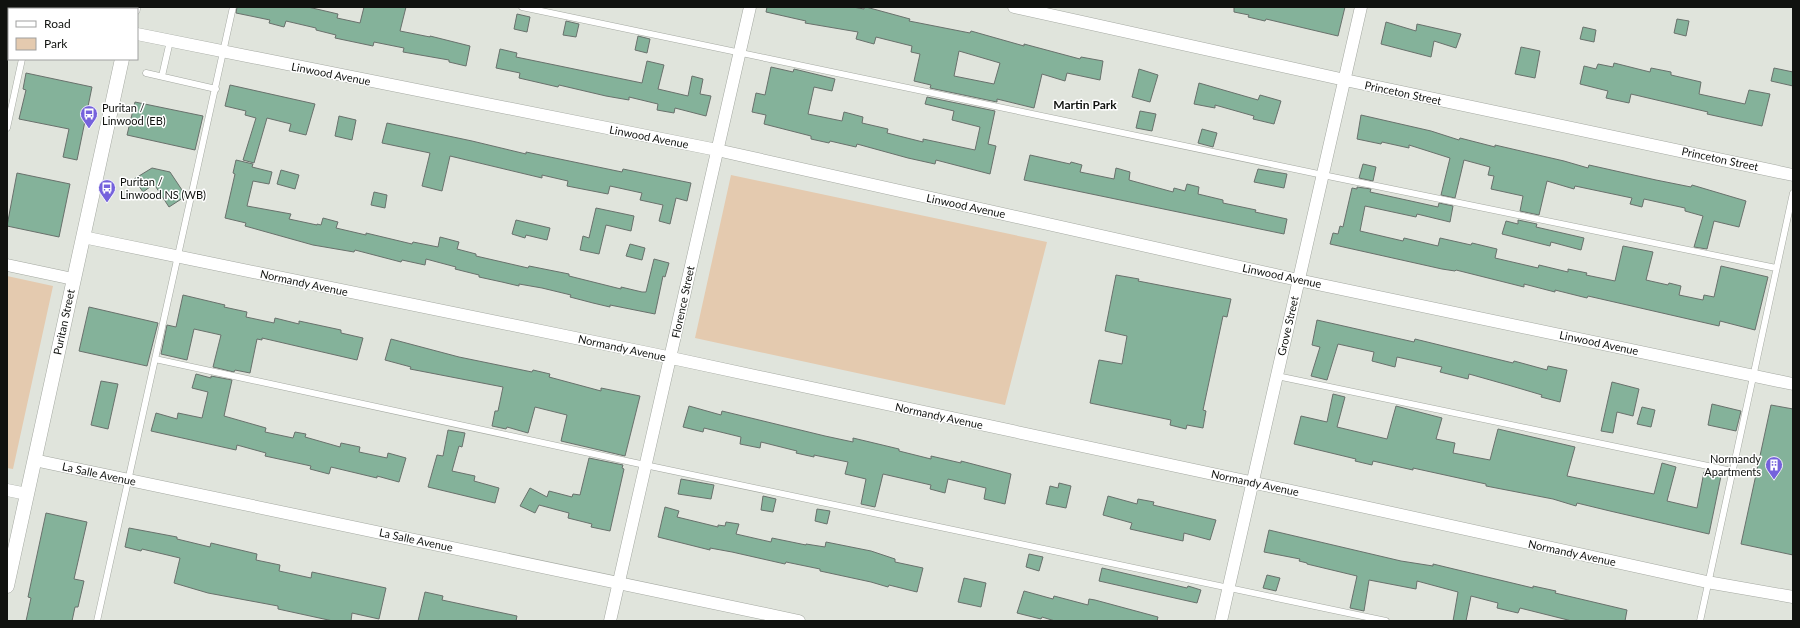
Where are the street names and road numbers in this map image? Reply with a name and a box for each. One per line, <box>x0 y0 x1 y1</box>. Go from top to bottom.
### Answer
street label: Linwood Avenue <box>290 59 372 88</box>
street label: Princeton Street <box>1363 78 1443 107</box>
street label: Linwood Avenue <box>608 122 690 151</box>
street label: Princeton Street <box>1680 144 1760 173</box>
street label: Linwood Avenue <box>925 191 1007 220</box>
street label: Linwood Avenue <box>1241 261 1323 290</box>
street label: Florence Street <box>669 265 697 339</box>
street label: Normandy Avenue <box>259 267 349 298</box>
street label: Puritan Street <box>50 288 77 356</box>
street label: Grove Street <box>1274 295 1301 357</box>
street label: Linwood Avenue <box>1558 328 1640 357</box>
street label: Normandy Avenue <box>577 332 667 363</box>
street label: Normandy Avenue <box>894 400 984 431</box>
street label: La Salle Avenue <box>61 459 137 488</box>
street label: Normandy Avenue <box>1210 467 1300 498</box>
street label: La Salle Avenue <box>378 525 454 554</box>
street label: Normandy Avenue <box>1527 537 1617 568</box>

